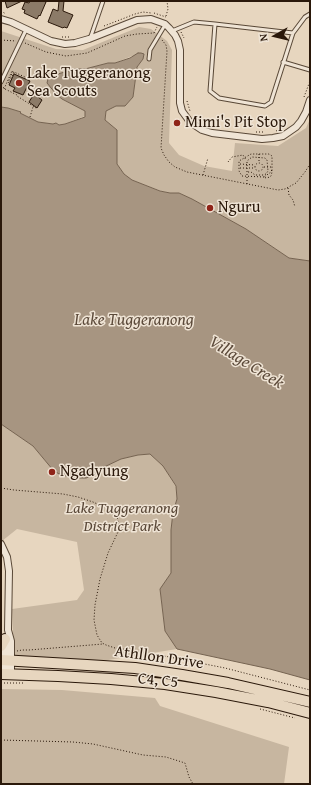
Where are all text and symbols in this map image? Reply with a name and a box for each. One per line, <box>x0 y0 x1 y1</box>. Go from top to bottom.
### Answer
north arrow <box>255 16 295 56</box>
text: N <box>255 33 272 42</box>
place label: Lake Tuggeranong Sea Scouts <box>27 64 150 102</box>
marker: Lake Tuggeranong Sea Scouts <box>14 78 24 88</box>
place label: Mimi's Pit Stop <box>185 113 287 133</box>
marker: Mimi's Pit Stop <box>172 118 182 128</box>
place label: Nguru <box>218 198 260 218</box>
marker: Nguru <box>205 203 215 213</box>
water label: Lake Tuggeranong <box>74 311 194 331</box>
water label: Village Creek <box>205 332 287 394</box>
place label: Ngadyung <box>60 462 128 482</box>
marker: Ngadyung <box>47 467 57 477</box>
park label: Lake Tuggeranong District Park <box>66 499 178 537</box>
street label: Athllon Drive <box>113 642 205 674</box>
street label: C4, C5 <box>137 669 179 693</box>

